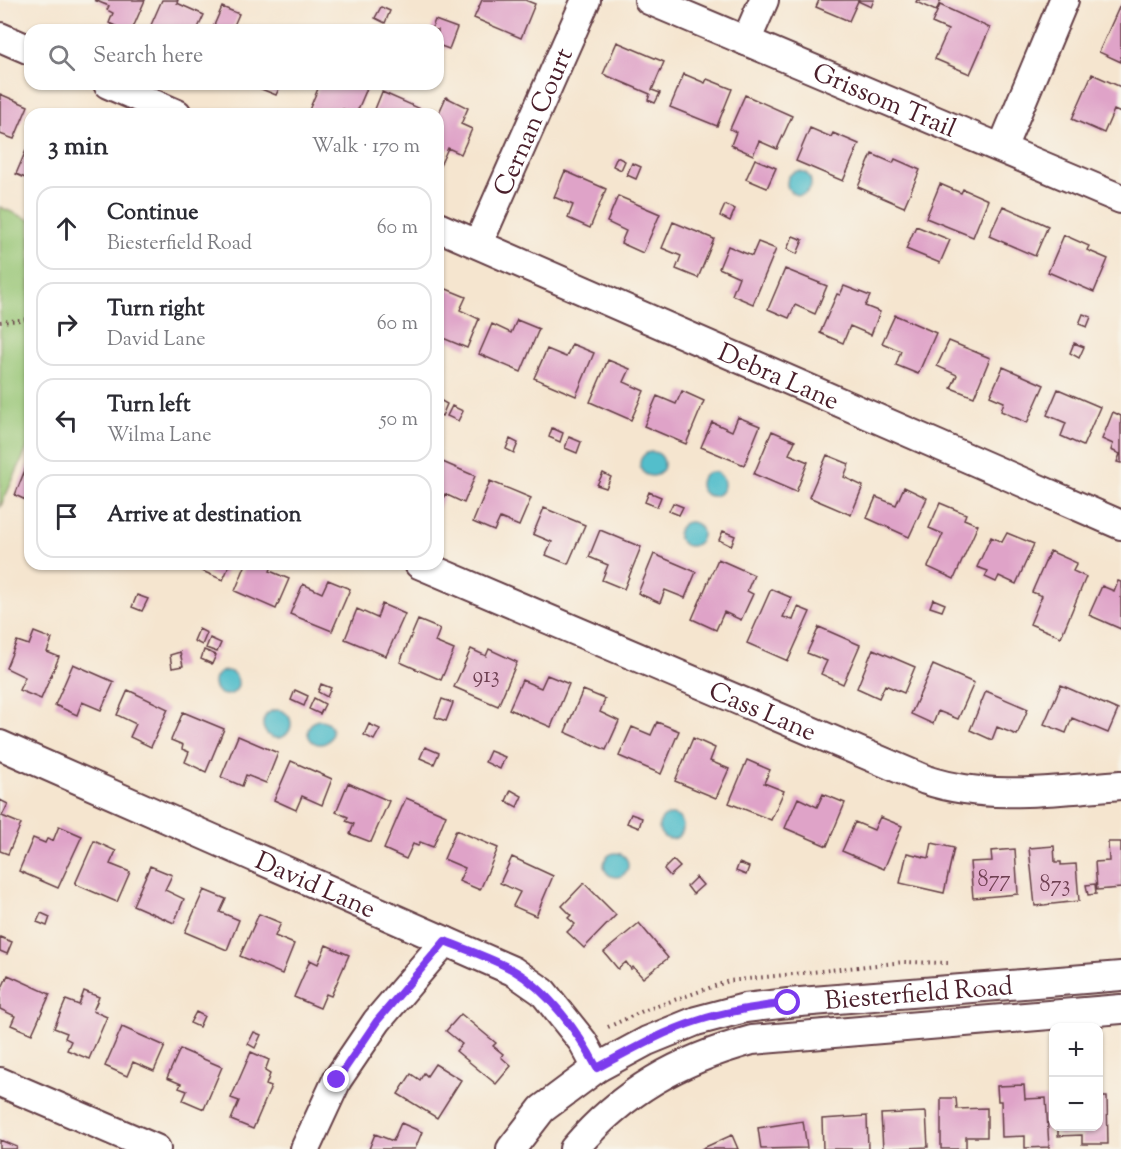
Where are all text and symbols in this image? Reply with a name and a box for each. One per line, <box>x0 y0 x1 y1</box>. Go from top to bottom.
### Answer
search box <box>24 24 444 90</box>
icon: search <box>45 41 78 74</box>
text: Search here <box>93 41 203 73</box>
street label: Cernan Court <box>486 42 584 202</box>
street label: Grissom Trail <box>806 55 961 148</box>
text: 3 min <box>48 129 108 166</box>
text: Walk · 170 m <box>312 133 420 162</box>
text: Continue <box>107 198 198 230</box>
icon: ahead <box>50 212 83 245</box>
text: 60 m <box>377 214 418 243</box>
text: Biesterfield Road <box>107 230 252 259</box>
text: Turn right <box>107 294 204 326</box>
icon: right <box>50 308 83 341</box>
text: 60 m <box>377 310 418 339</box>
text: David Lane <box>107 326 206 355</box>
street label: Debra Lane <box>711 335 844 421</box>
text: Turn left <box>107 390 190 422</box>
icon: left <box>50 404 83 437</box>
text: 50 m <box>380 406 418 435</box>
text: Wilma Lane <box>107 422 212 451</box>
icon: arrive <box>50 500 83 533</box>
text: Arrive at destination <box>107 500 302 532</box>
house number: 913 <box>472 661 500 693</box>
street label: Cass Lane <box>703 674 822 752</box>
street label: David Lane <box>249 844 381 929</box>
house number: 877 <box>977 865 1011 897</box>
house number: 873 <box>1040 870 1070 902</box>
street label: Biesterfield Road <box>823 969 1015 1021</box>
route start <box>774 989 800 1015</box>
map controls <box>1049 1023 1103 1131</box>
button: + <box>1049 1023 1103 1077</box>
route end <box>323 1066 349 1092</box>
button: − <box>1049 1077 1103 1131</box>

